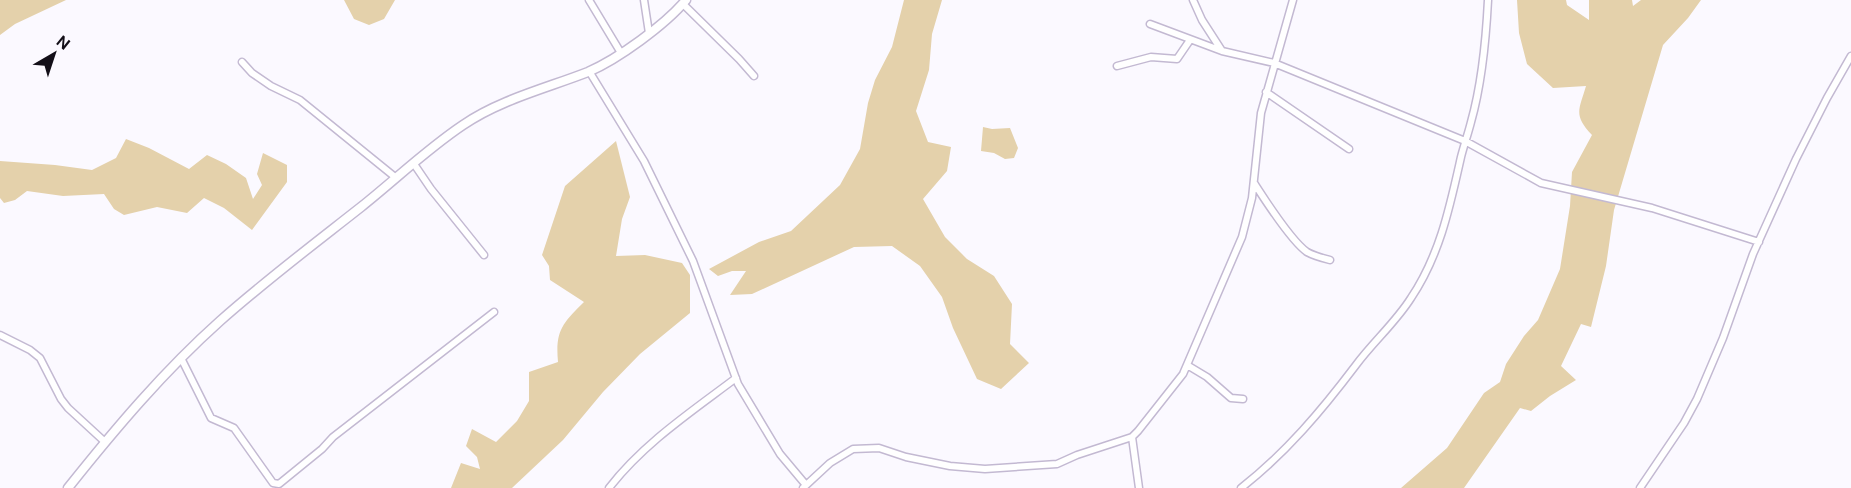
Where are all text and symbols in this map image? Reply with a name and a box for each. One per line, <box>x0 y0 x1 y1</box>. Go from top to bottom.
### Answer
north arrow <box>24 24 84 84</box>
text: N <box>52 31 74 55</box>

